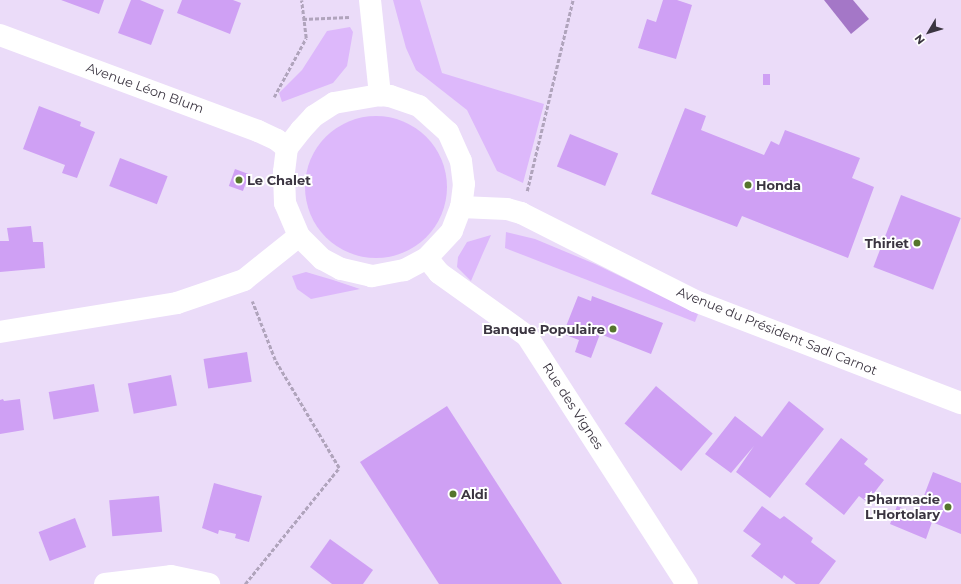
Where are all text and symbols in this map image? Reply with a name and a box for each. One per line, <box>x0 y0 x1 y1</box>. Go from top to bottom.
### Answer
north arrow <box>909 12 949 52</box>
text: N <box>911 32 928 47</box>
street label: Avenue Léon Blum <box>84 59 206 117</box>
place label: Le Chalet <box>247 172 311 188</box>
marker: Le Chalet <box>234 175 244 185</box>
place label: Honda <box>756 177 801 193</box>
marker: Honda <box>743 180 753 190</box>
place label: Thiriet <box>865 235 909 251</box>
marker: Thiriet <box>912 238 922 248</box>
street label: Avenue du Président Sadi Carnot <box>674 284 880 378</box>
place label: Banque Populaire <box>483 321 605 337</box>
marker: Banque Populaire <box>608 324 618 334</box>
street label: Rue des Vignes <box>539 360 607 452</box>
place label: Aldi <box>461 486 488 502</box>
marker: Aldi <box>448 489 458 499</box>
place label: Pharmacie L'Hortolary <box>865 492 940 523</box>
marker: Pharmacie L'Hortolary <box>943 502 953 512</box>

